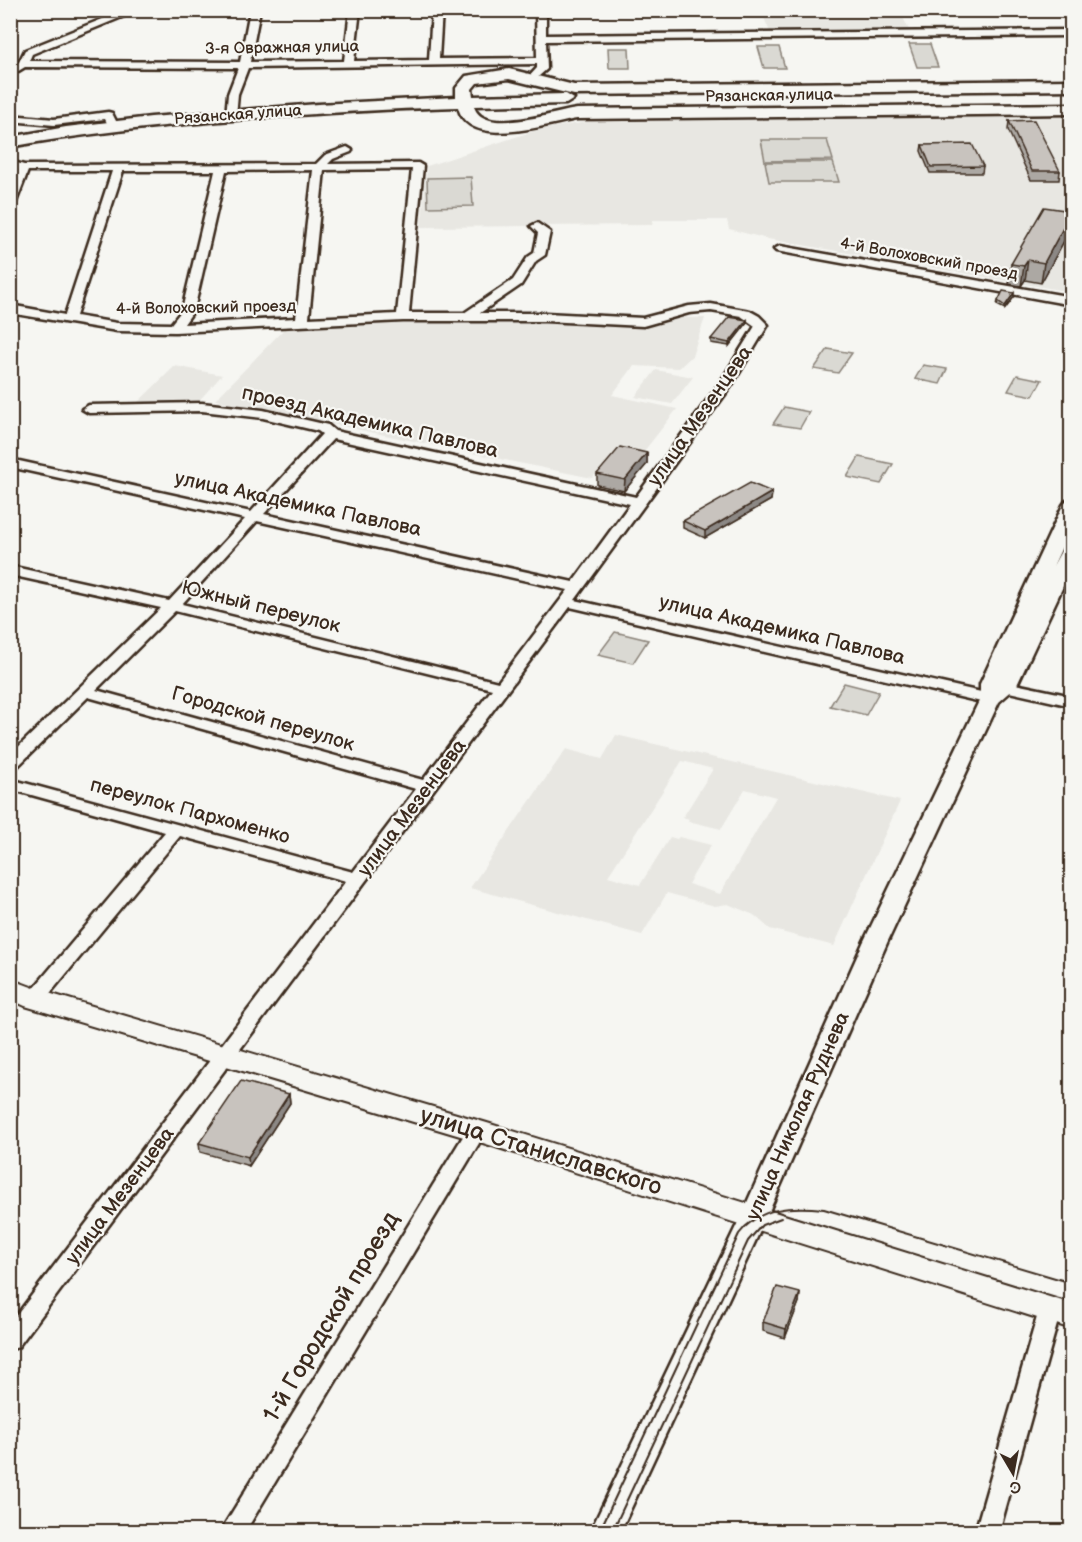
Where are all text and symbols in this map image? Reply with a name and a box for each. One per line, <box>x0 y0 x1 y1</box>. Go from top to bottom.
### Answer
street label: 3-я Овражная улица <box>205 37 360 59</box>
street label: Рязанская улица <box>705 85 834 107</box>
street label: Рязанская улица <box>173 101 303 129</box>
street label: 4-й Волоховский проезд <box>839 234 1020 284</box>
street label: 4-й Волоховский проезд <box>116 297 297 319</box>
street label: улица Мезенцева <box>643 341 758 491</box>
street label: проезд Академика Павлова <box>239 381 501 463</box>
street label: улица Академика Павлова <box>173 466 424 542</box>
street label: Южный переулок <box>179 576 343 638</box>
street label: улица Академика Павлова <box>657 590 907 670</box>
street label: Городской переулок <box>169 681 357 757</box>
street label: улица Мезенцева <box>352 734 472 881</box>
street label: переулок Пархоменко <box>88 773 292 849</box>
street label: улица Николая Руднева <box>741 1008 855 1224</box>
street label: улица Станиславского <box>417 1100 665 1202</box>
street label: улица Мезенцева <box>60 1122 180 1269</box>
street label: 1-й Городской проезд <box>257 1206 406 1427</box>
north arrow <box>983 1443 1043 1503</box>
text: С <box>1008 1476 1022 1497</box>

